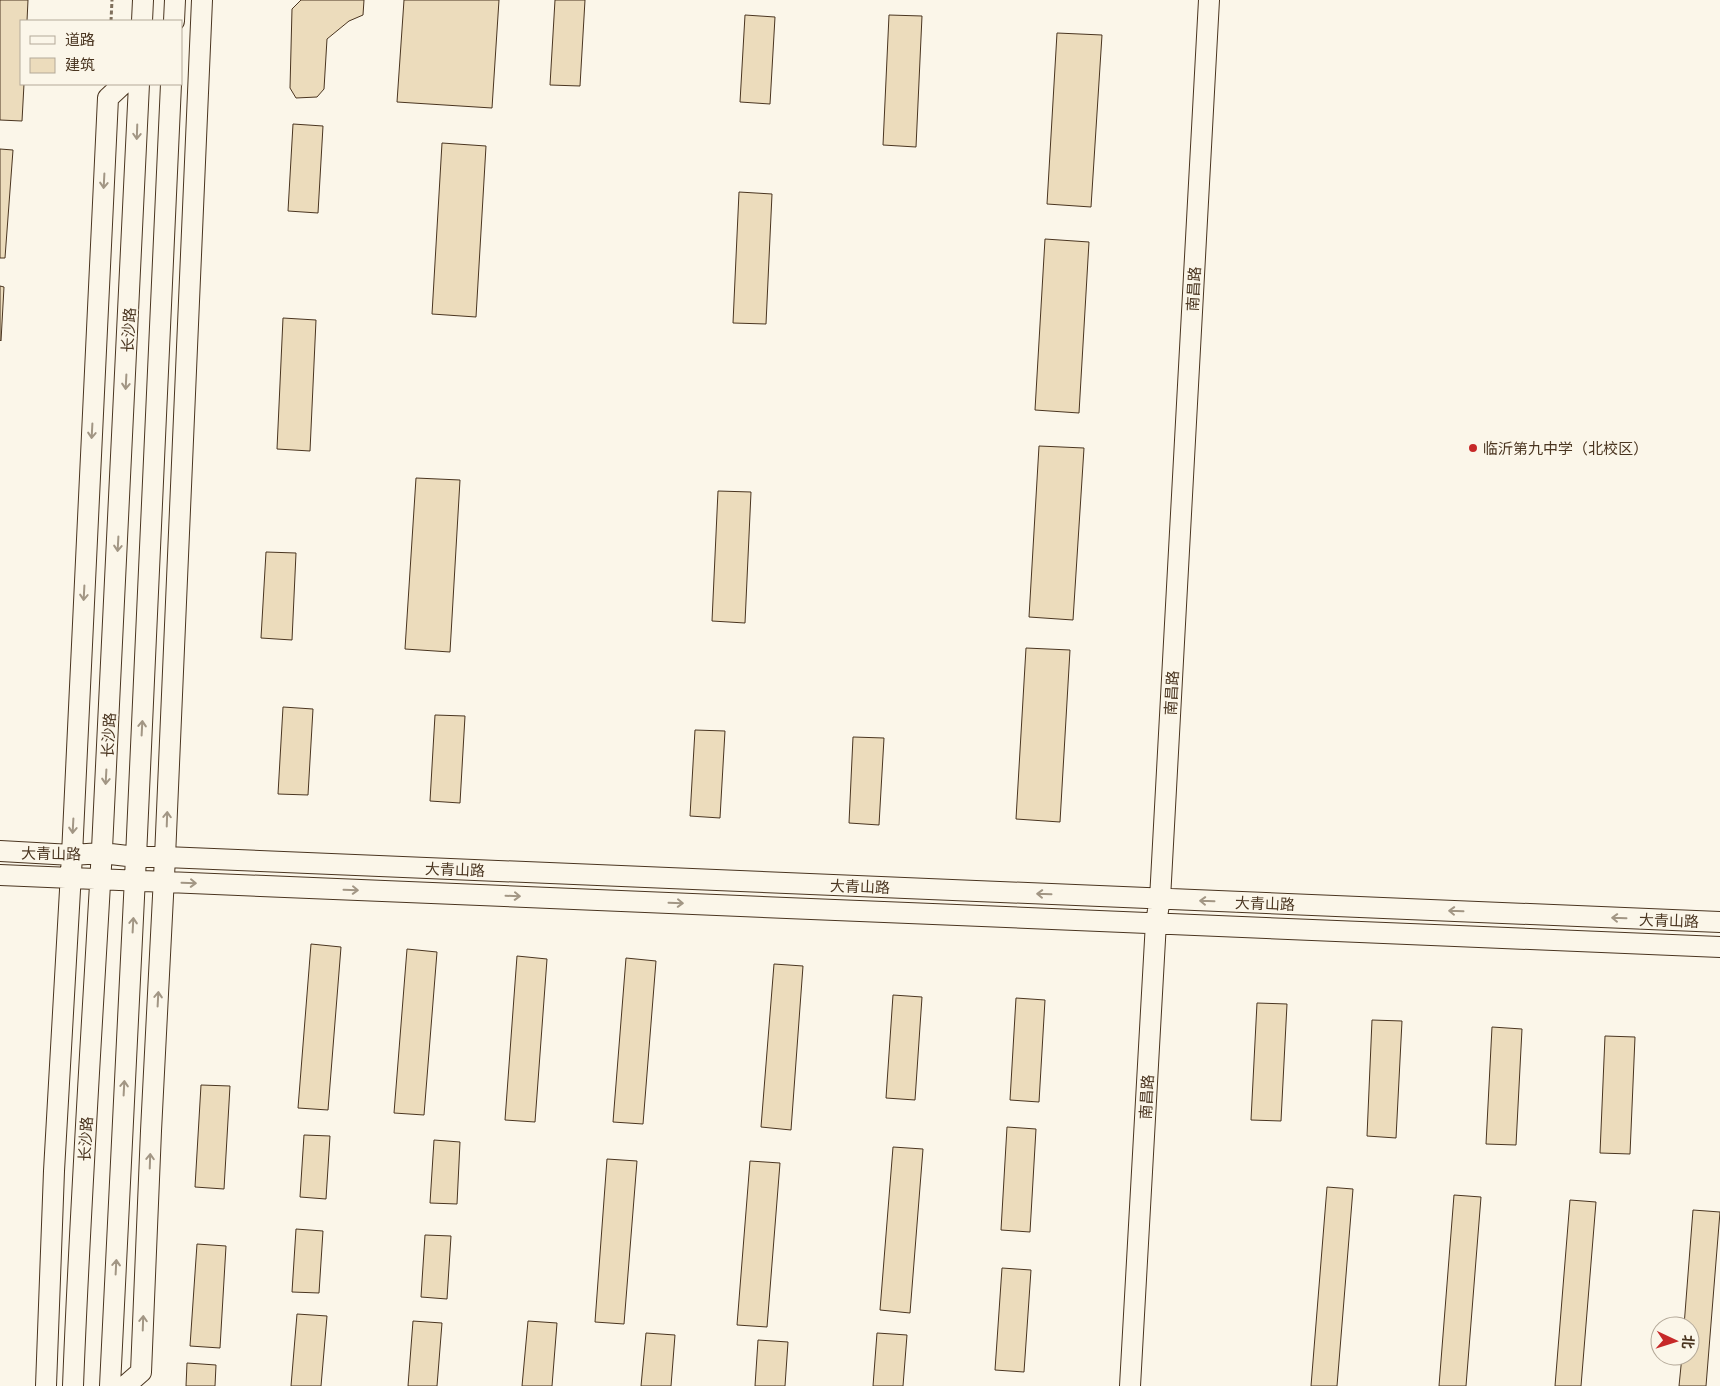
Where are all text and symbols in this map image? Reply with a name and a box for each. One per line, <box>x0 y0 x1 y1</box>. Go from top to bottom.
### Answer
legend <box>20 20 182 85</box>
text: 道路 <box>65 29 95 49</box>
text: 建筑 <box>65 54 95 74</box>
one-way arrow <box>132 124 142 140</box>
one-way arrow <box>99 173 108 189</box>
street label: 南昌路 <box>1182 266 1204 312</box>
street label: 长沙路 <box>117 307 139 353</box>
one-way arrow <box>121 374 130 390</box>
one-way arrow <box>87 423 96 439</box>
place label: 临沂第九中学（北校区） <box>1483 438 1648 458</box>
marker: 临沂第九中学（北校区） <box>1467 442 1479 454</box>
one-way arrow <box>113 536 122 552</box>
one-way arrow <box>80 585 89 601</box>
street label: 南昌路 <box>1160 670 1182 716</box>
street label: 长沙路 <box>97 712 119 758</box>
one-way arrow <box>138 720 147 736</box>
one-way arrow <box>101 768 110 784</box>
one-way arrow <box>162 811 171 827</box>
one-way arrow <box>69 817 78 833</box>
street label: 大青山路 <box>21 842 81 864</box>
street label: 大青山路 <box>425 858 485 880</box>
street label: 大青山路 <box>830 875 890 897</box>
one-way arrow <box>180 878 196 888</box>
one-way arrow <box>343 885 359 894</box>
one-way arrow <box>1037 889 1053 899</box>
one-way arrow <box>505 892 521 901</box>
street label: 大青山路 <box>1235 892 1295 914</box>
one-way arrow <box>1199 896 1215 905</box>
one-way arrow <box>667 898 683 907</box>
one-way arrow <box>1449 906 1465 916</box>
street label: 大青山路 <box>1639 909 1699 931</box>
one-way arrow <box>1611 913 1628 923</box>
one-way arrow <box>128 918 137 934</box>
one-way arrow <box>153 991 162 1007</box>
street label: 南昌路 <box>1135 1074 1157 1120</box>
one-way arrow <box>120 1080 129 1096</box>
street label: 长沙路 <box>74 1116 96 1162</box>
one-way arrow <box>145 1153 154 1169</box>
one-way arrow <box>111 1260 120 1276</box>
one-way arrow <box>138 1315 147 1331</box>
north arrow <box>1650 1316 1700 1366</box>
text: 北 <box>1679 1334 1698 1350</box>

